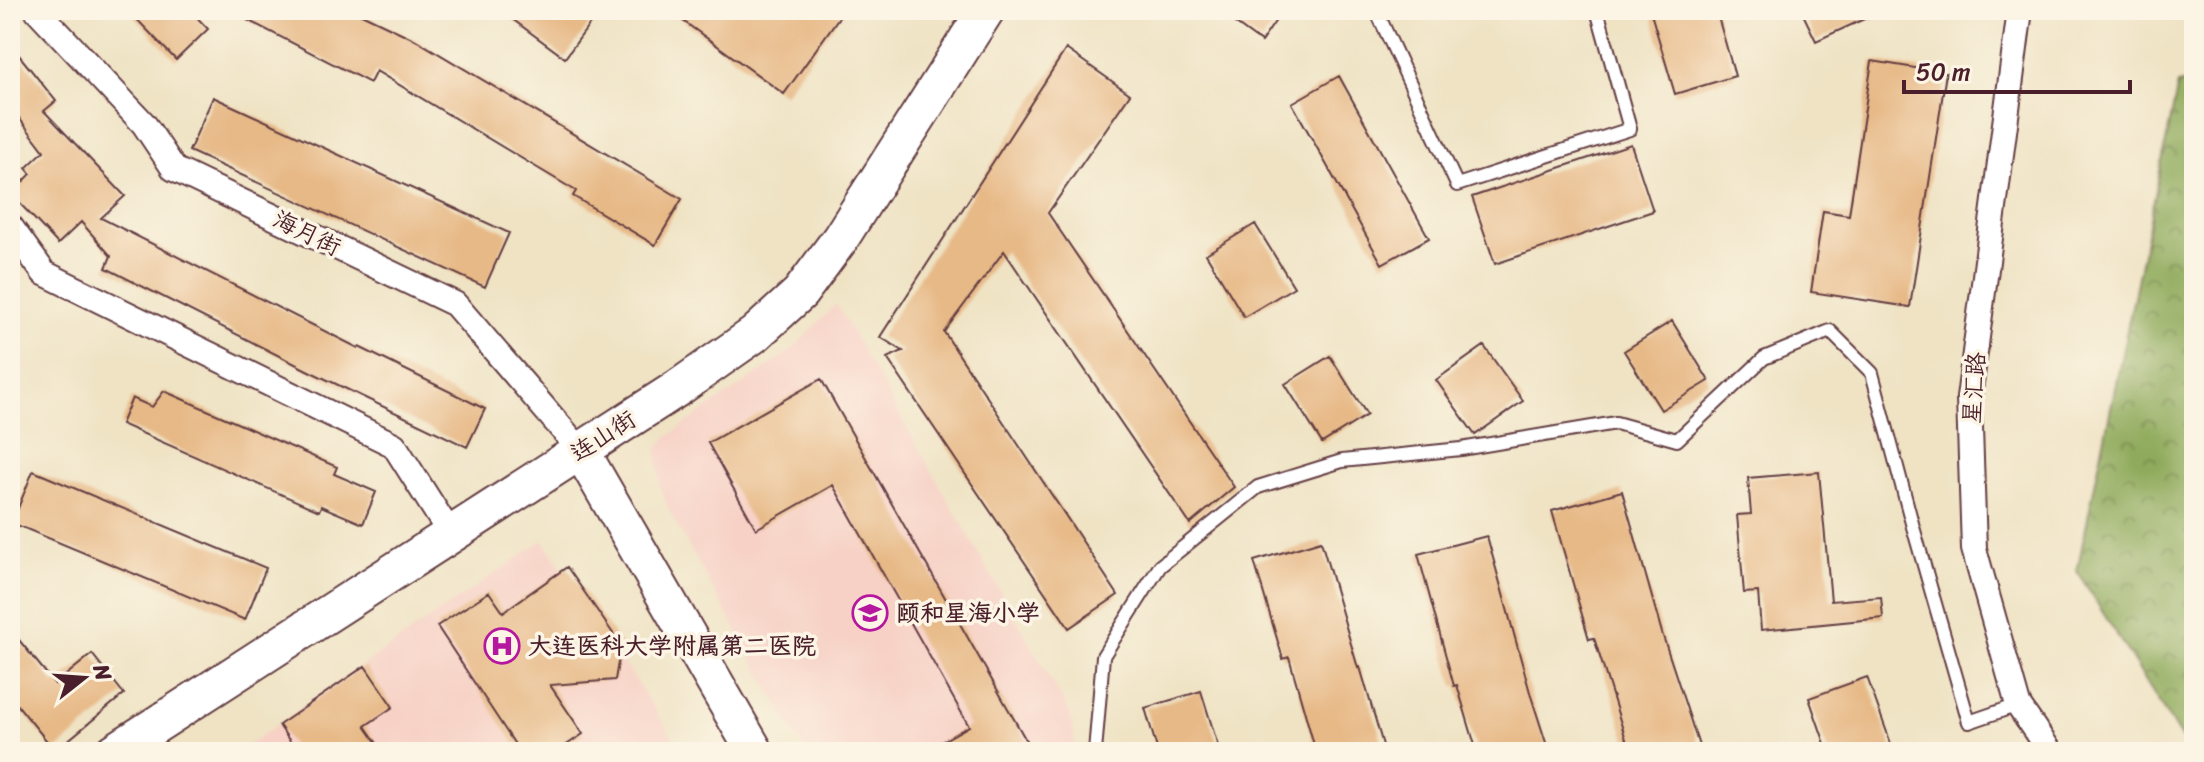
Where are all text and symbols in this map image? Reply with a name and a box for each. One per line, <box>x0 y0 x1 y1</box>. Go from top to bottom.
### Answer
scale bar <box>1904 44 2130 94</box>
text: 50 m <box>1916 51 1971 93</box>
street label: 海月街 <box>265 198 349 268</box>
street label: 星汇路 <box>1951 351 1997 425</box>
street label: 连山街 <box>561 399 645 473</box>
place label: 颐和星海小学 <box>896 592 1040 634</box>
school or university icon: 颐和星海小学 <box>851 594 889 632</box>
place label: 大连医科大学附属第二医院 <box>528 625 816 667</box>
hospital icon: 大连医科大学附属第二医院 <box>483 627 521 665</box>
north arrow <box>44 638 124 718</box>
text: N <box>81 658 124 686</box>

